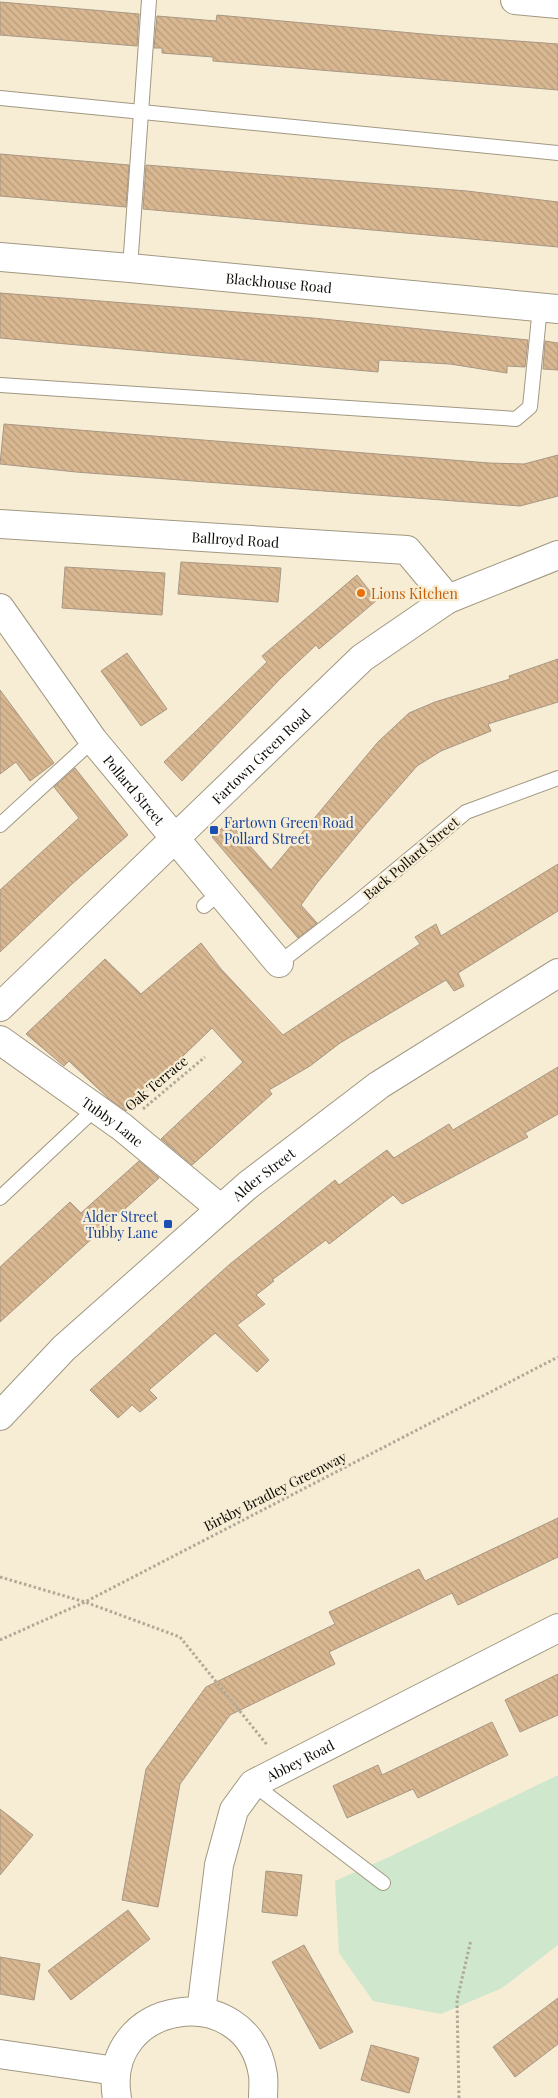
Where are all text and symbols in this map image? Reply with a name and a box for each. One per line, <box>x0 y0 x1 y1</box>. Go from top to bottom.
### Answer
street label: Blackhouse Road <box>225 268 333 297</box>
street label: Ballroyd Road <box>191 527 280 551</box>
place label: Lions Kitchen <box>371 584 458 603</box>
marker: Lions Kitchen <box>355 587 367 599</box>
street label: Fartown Green Road <box>207 704 314 808</box>
street label: Pollard Street <box>100 751 170 829</box>
street label: Back Pollard Street <box>359 812 464 904</box>
place label: Fartown Green Road Pollard Street <box>224 813 354 848</box>
marker: Fartown Green Road Pollard Street <box>208 824 220 836</box>
street label: Oak Terrace <box>121 1051 191 1115</box>
street label: Tubby Lane <box>78 1092 148 1150</box>
street label: Alder Street <box>227 1143 299 1205</box>
place label: Alder Street Tubby Lane <box>82 1207 159 1242</box>
marker: Alder Street Tubby Lane <box>162 1218 174 1230</box>
street label: Birkby Bradley Greenway <box>200 1447 350 1535</box>
street label: Abbey Road <box>262 1735 337 1786</box>

